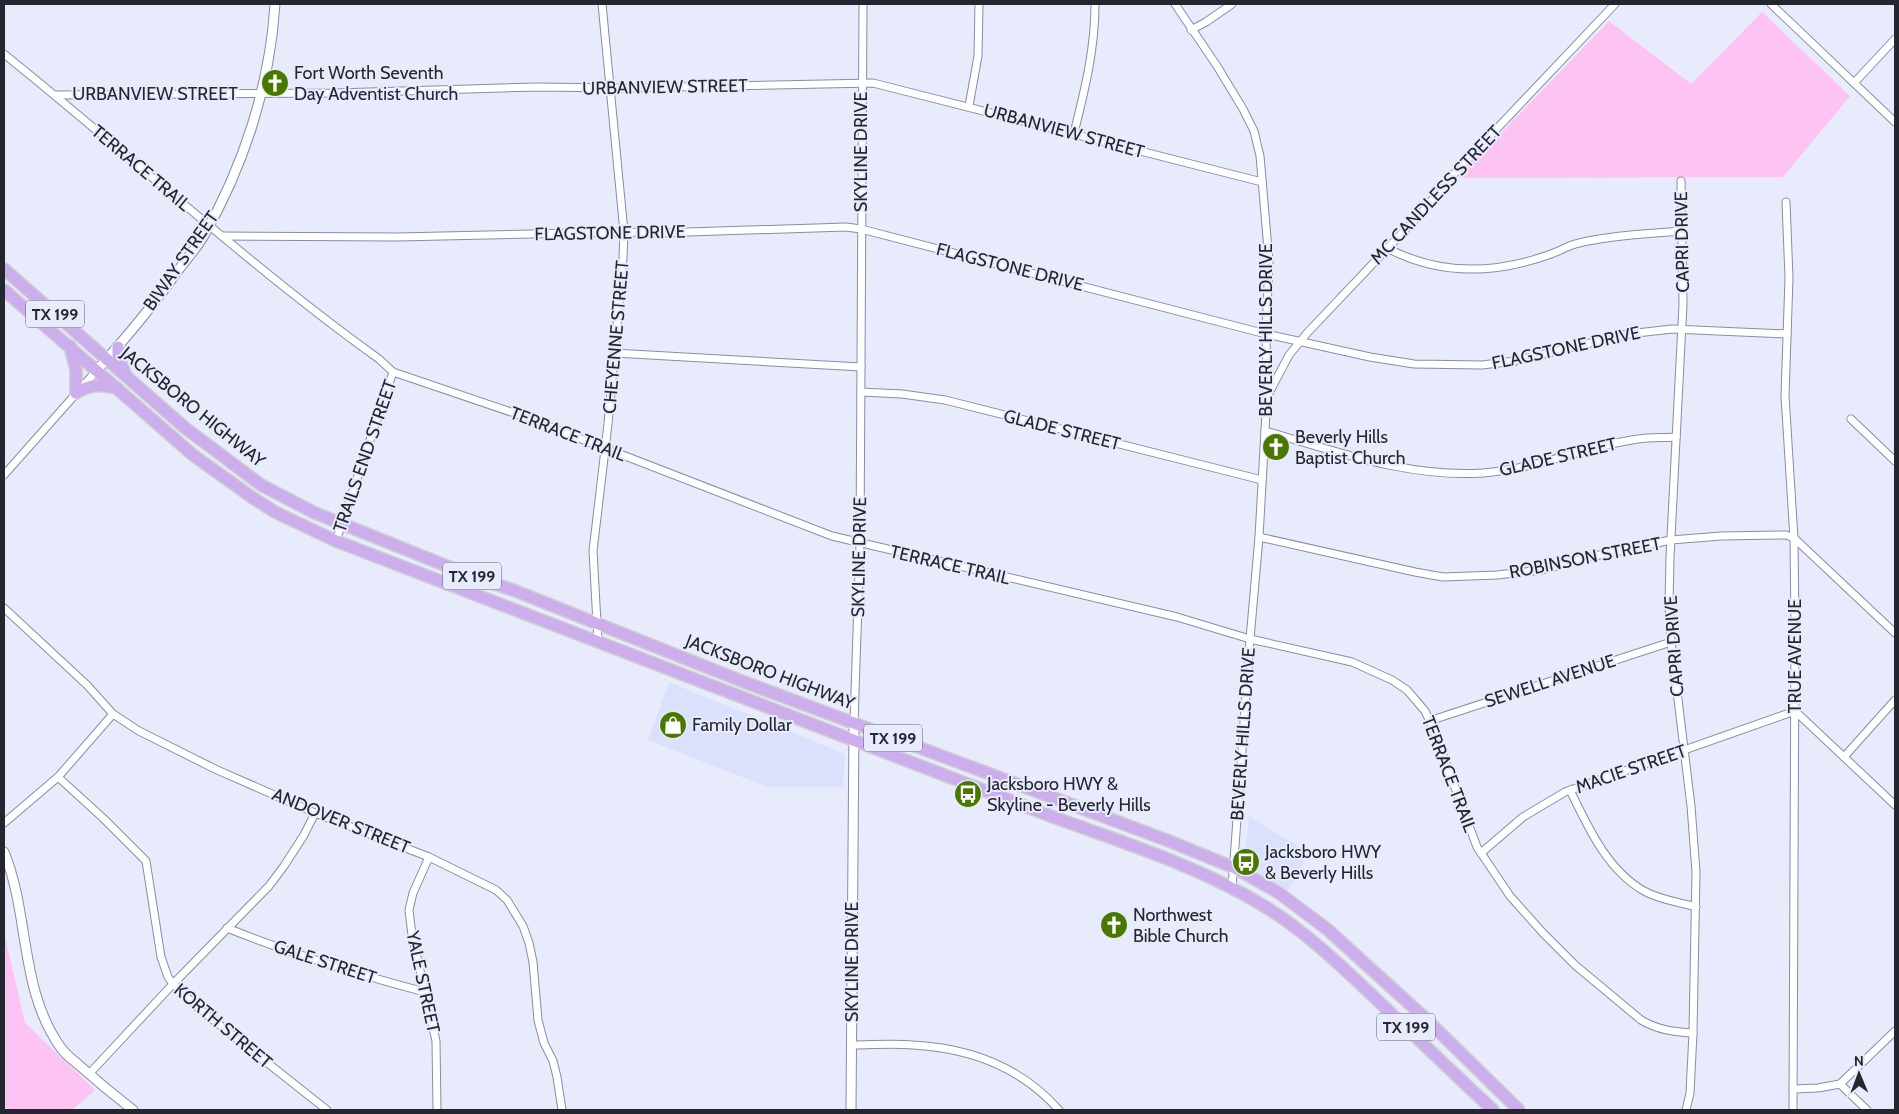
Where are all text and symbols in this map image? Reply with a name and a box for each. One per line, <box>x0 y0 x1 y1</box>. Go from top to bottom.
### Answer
place label: Fort Worth Seventh Day Adventist Church <box>294 62 458 105</box>
church icon: Fort Worth Seventh Day Adventist Church <box>260 68 290 98</box>
street label: URBANVIEW STREET <box>582 75 748 99</box>
street label: URBANVIEW STREET <box>72 83 238 105</box>
street label: SKYLINE DRIVE <box>850 92 872 212</box>
street label: URBANVIEW STREET <box>981 99 1147 163</box>
street label: TERRACE TRAIL <box>87 120 195 216</box>
street label: MC CANDLESS STREET <box>1366 121 1506 269</box>
street label: CAPRI DRIVE <box>1670 191 1694 293</box>
street label: BIWAY STREET <box>139 207 224 315</box>
street label: FLAGSTONE DRIVE <box>534 221 686 245</box>
street label: FLAGSTONE DRIVE <box>934 238 1086 296</box>
street label: BEVERLY HILLS DRIVE <box>1255 243 1277 417</box>
street label: CHEYENNE STREET <box>598 259 634 415</box>
road number: TX 199 <box>26 300 84 328</box>
street label: FLAGSTONE DRIVE <box>1490 322 1642 374</box>
street label: JACKSBORO HIGHWAY <box>116 341 270 472</box>
street label: TRAILS END STREET <box>329 376 402 535</box>
street label: TERRACE TRAIL <box>507 402 629 466</box>
street label: GLADE STREET <box>1001 405 1123 455</box>
place label: Beverly Hills Baptist Church <box>1295 426 1405 469</box>
church icon: Beverly Hills Baptist Church <box>1261 432 1291 462</box>
street label: GLADE STREET <box>1497 433 1619 481</box>
street label: SKYLINE DRIVE <box>847 496 871 618</box>
street label: ROBINSON STREET <box>1507 532 1663 584</box>
street label: TERRACE TRAIL <box>888 541 1012 589</box>
road number: TX 199 <box>443 562 501 590</box>
street label: CAPRI DRIVE <box>1659 595 1689 697</box>
street label: TRUE AVENUE <box>1784 599 1806 713</box>
street label: JACKSBORO HIGHWAY <box>682 629 858 715</box>
street label: BEVERLY HILLS DRIVE <box>1226 647 1260 821</box>
street label: SEWELL AVENUE <box>1482 649 1618 713</box>
shop icon: Family Dollar <box>658 710 688 740</box>
street label: TERRACE TRAIL <box>1417 713 1481 835</box>
place label: Family Dollar <box>692 714 792 736</box>
road number: TX 199 <box>864 724 922 751</box>
street label: MACIE STREET <box>1573 740 1690 798</box>
place label: Jacksboro HWY & Skyline - Beverly Hills <box>986 773 1151 816</box>
bus stop icon: Jacksboro HWY & Skyline - Beverly Hills <box>953 779 983 809</box>
street label: ANDOVER STREET <box>269 783 414 859</box>
place label: Jacksboro HWY & Beverly Hills <box>1264 841 1382 884</box>
bus stop icon: Jacksboro HWY & Beverly Hills <box>1231 847 1261 877</box>
street label: SKYLINE DRIVE <box>841 902 863 1022</box>
place label: Northwest Bible Church <box>1133 904 1229 947</box>
church icon: Northwest Bible Church <box>1099 910 1129 940</box>
street label: YALE STREET <box>401 928 445 1035</box>
street label: GALE STREET <box>271 935 380 989</box>
street label: KORTH STREET <box>170 979 277 1074</box>
road number: TX 199 <box>1377 1014 1435 1040</box>
north arrow <box>1834 1049 1884 1099</box>
text: N <box>1854 1052 1864 1070</box>

